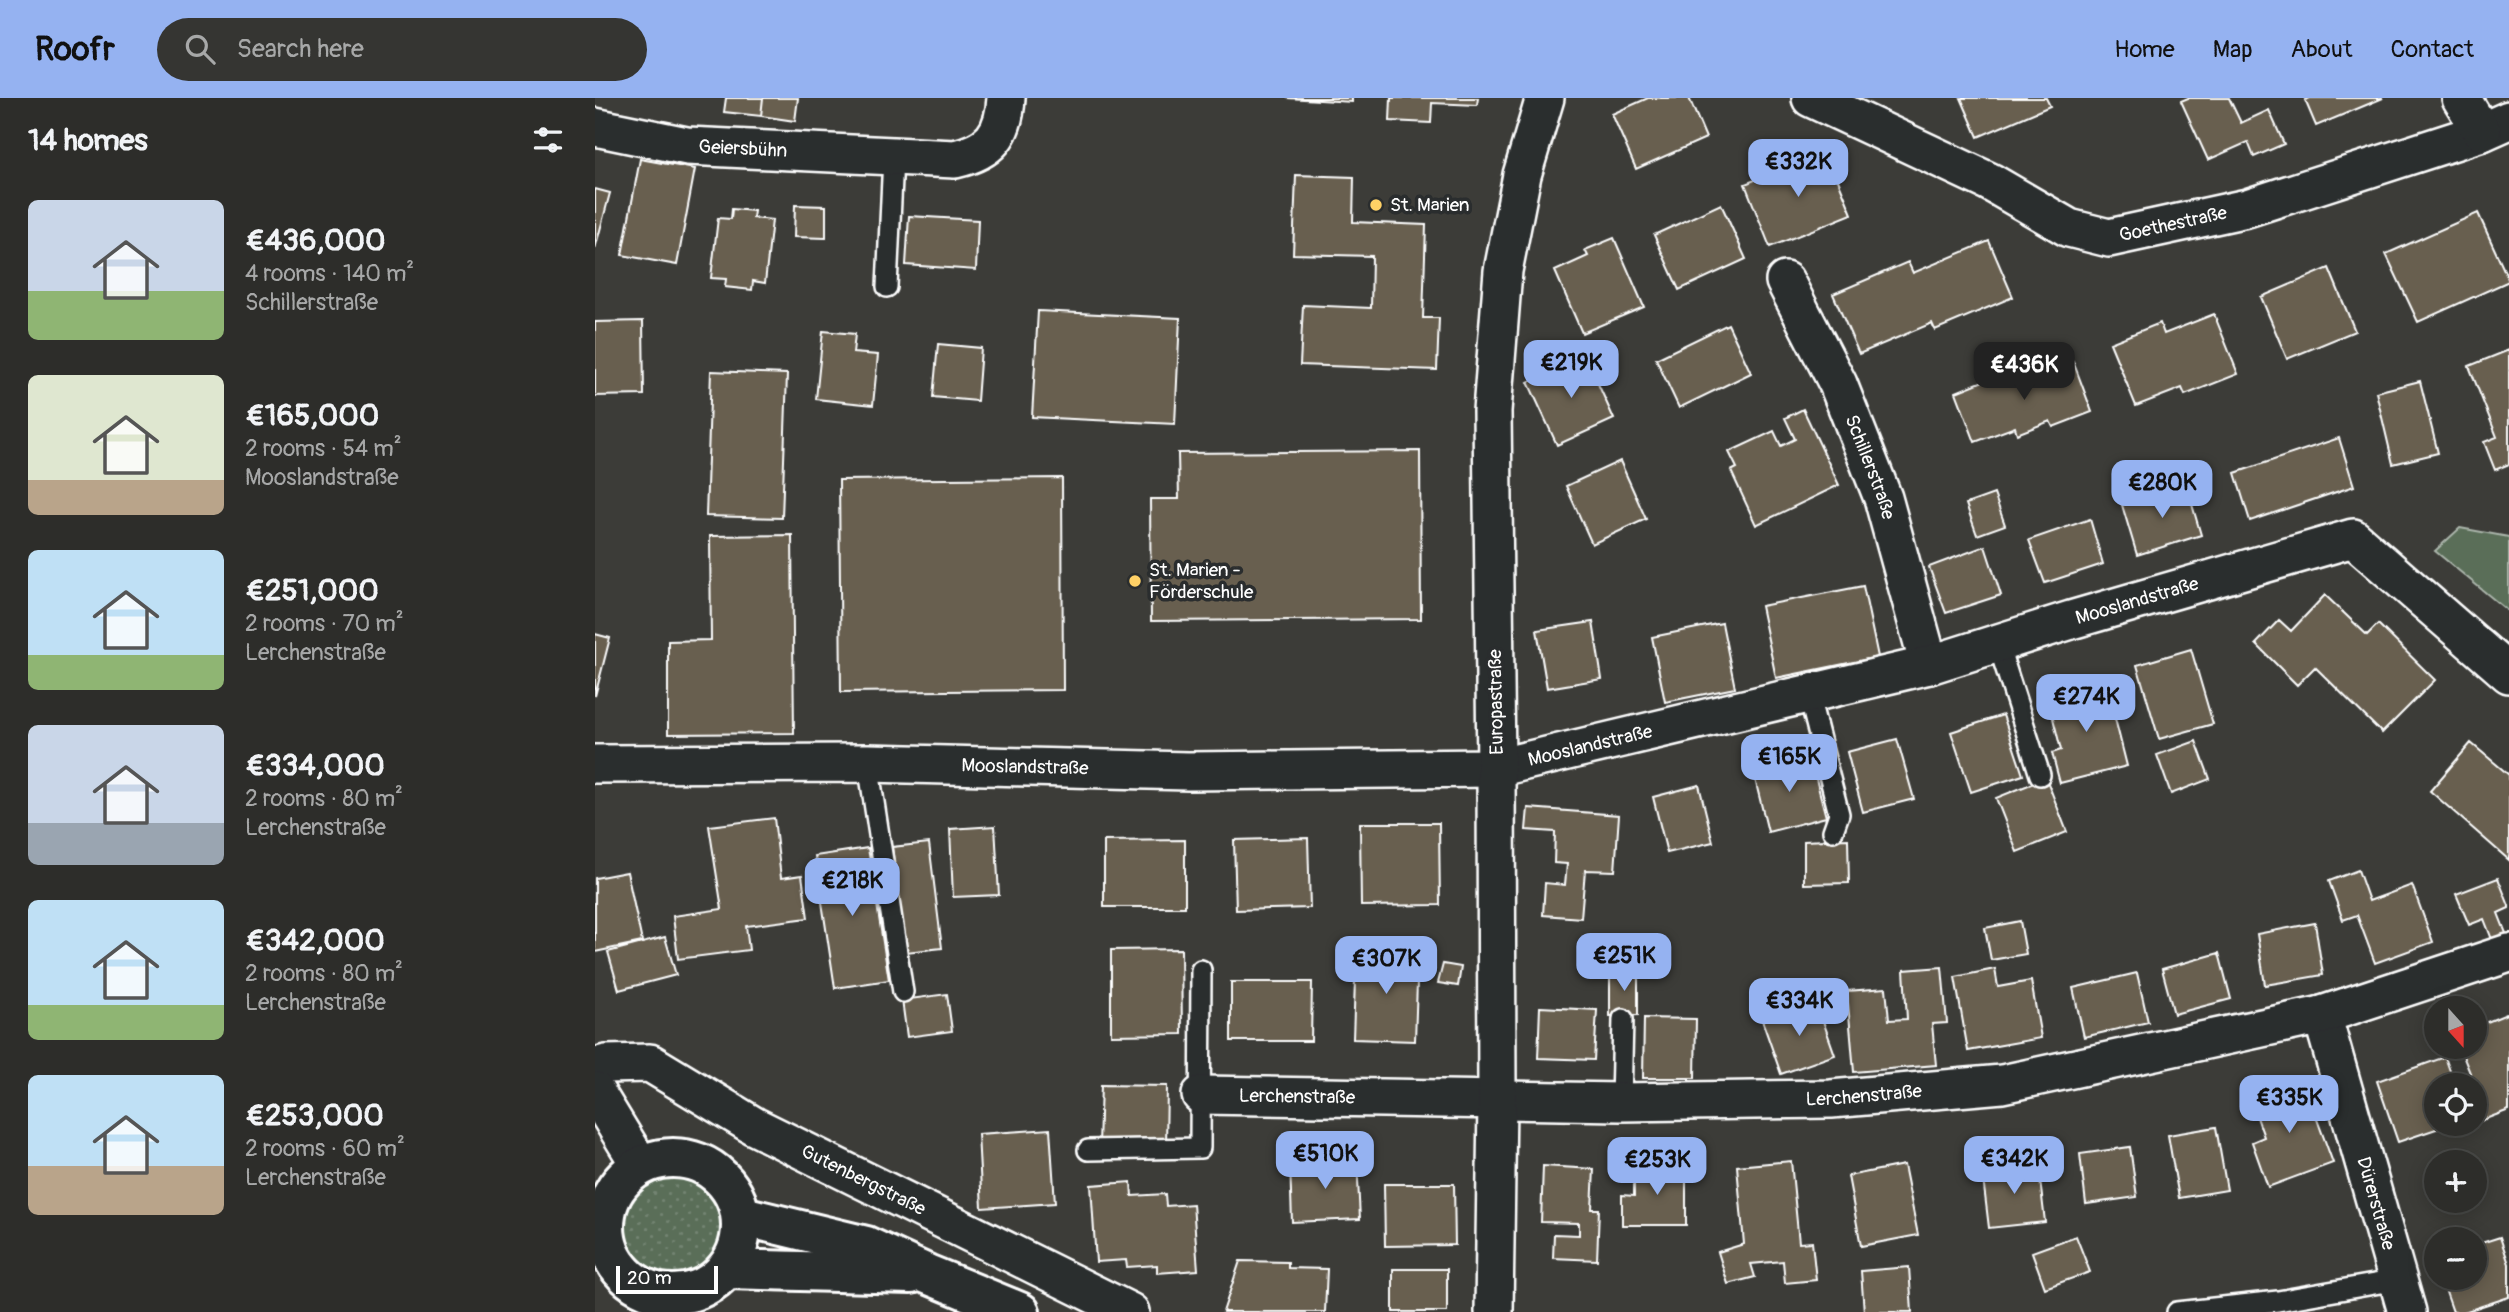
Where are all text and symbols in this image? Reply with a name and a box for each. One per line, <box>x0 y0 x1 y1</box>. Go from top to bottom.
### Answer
search box <box>157 18 647 81</box>
text: Roofr <box>35 29 115 70</box>
icon: search <box>181 30 219 68</box>
text: Search here <box>237 33 364 65</box>
text: Home <box>2114 35 2175 64</box>
text: Map <box>2213 35 2253 64</box>
text: About <box>2291 35 2353 64</box>
text: Contact <box>2391 35 2474 64</box>
icon: filters <box>529 121 567 159</box>
text: 14 homes <box>28 122 148 159</box>
street label: Geiersbühn <box>698 135 788 163</box>
pin: €332K <box>1749 140 1847 199</box>
text: €332K <box>1764 147 1832 176</box>
place label: St. Marien <box>1390 193 1469 217</box>
marker: St. Marien <box>1368 197 1384 213</box>
street label: Goethestraße <box>2117 201 2230 247</box>
text: €436,000 <box>245 222 386 259</box>
icon: home <box>84 228 168 312</box>
text: 4 rooms · 140 m² <box>245 259 414 288</box>
text: Schillerstraße <box>245 288 378 317</box>
pin: €219K <box>1522 341 1620 400</box>
pin: €436K <box>1975 342 2073 402</box>
text: €219K <box>1540 348 1602 377</box>
text: €436K <box>1990 350 2058 379</box>
text: €165,000 <box>245 397 379 434</box>
icon: home <box>84 403 168 487</box>
street label: Schillerstraße <box>1839 411 1900 523</box>
text: 2 rooms · 54 m² <box>245 434 402 463</box>
pin: €280K <box>2113 460 2211 520</box>
text: Mooslandstraße <box>245 463 399 492</box>
text: €280K <box>2127 468 2197 497</box>
place label: St. Marien - Förderschule <box>1149 558 1254 604</box>
street label: Mooslandstraße <box>2073 571 2202 630</box>
text: €251,000 <box>245 572 379 609</box>
marker: St. Marien - Förderschule <box>1127 573 1143 589</box>
icon: home <box>84 578 168 662</box>
text: 2 rooms · 70 m² <box>245 609 404 638</box>
text: Lerchenstraße <box>245 638 386 667</box>
street label: Europastraße <box>1483 648 1509 755</box>
pin: €274K <box>2037 674 2135 734</box>
text: €274K <box>2052 682 2120 711</box>
street label: Mooslandstraße <box>1526 719 1655 772</box>
pin: €165K <box>1740 734 1838 794</box>
text: €165K <box>1757 742 1821 771</box>
text: €334,000 <box>245 747 385 784</box>
icon: home <box>84 753 168 837</box>
street label: Mooslandstraße <box>961 753 1089 781</box>
text: 2 rooms · 80 m² <box>245 784 403 813</box>
text: Lerchenstraße <box>245 813 386 842</box>
pin: €218K <box>803 858 901 918</box>
text: €218K <box>821 866 883 895</box>
text: €342,000 <box>245 922 385 959</box>
icon: home <box>84 928 168 1012</box>
pin: €251K <box>1575 934 1673 993</box>
pin: €307K <box>1337 936 1435 996</box>
text: €251K <box>1592 941 1656 970</box>
text: €307K <box>1351 944 1421 973</box>
text: 2 rooms · 80 m² <box>245 959 403 988</box>
pin: €334K <box>1750 978 1848 1038</box>
text: €334K <box>1765 986 1833 1015</box>
text: Lerchenstraße <box>245 988 386 1017</box>
north arrow <box>2424 996 2487 1059</box>
map controls <box>2424 996 2487 1290</box>
button: locate <box>2424 1073 2487 1136</box>
pin: €335K <box>2240 1076 2338 1135</box>
street label: Lerchenstraße <box>1806 1079 1923 1111</box>
text: €335K <box>2255 1083 2323 1112</box>
street label: Lerchenstraße <box>1239 1084 1356 1110</box>
text: €253,000 <box>245 1097 384 1134</box>
icon: home <box>84 1103 168 1187</box>
pin: €510K <box>1276 1132 1374 1191</box>
text: 2 rooms · 60 m² <box>245 1134 405 1163</box>
pin: €342K <box>1965 1136 2063 1196</box>
pin: €253K <box>1608 1138 1706 1197</box>
street label: Gutenbergstraße <box>797 1139 930 1221</box>
text: €510K <box>1292 1139 1358 1168</box>
text: €342K <box>1980 1144 2048 1173</box>
text: €253K <box>1623 1145 1691 1174</box>
button: + <box>2424 1150 2487 1213</box>
street label: Dürerstraße <box>2351 1154 2401 1253</box>
text: Lerchenstraße <box>245 1163 386 1192</box>
button: − <box>2424 1227 2487 1290</box>
scale bar <box>616 1263 717 1295</box>
text: 20 m <box>627 1266 672 1290</box>

